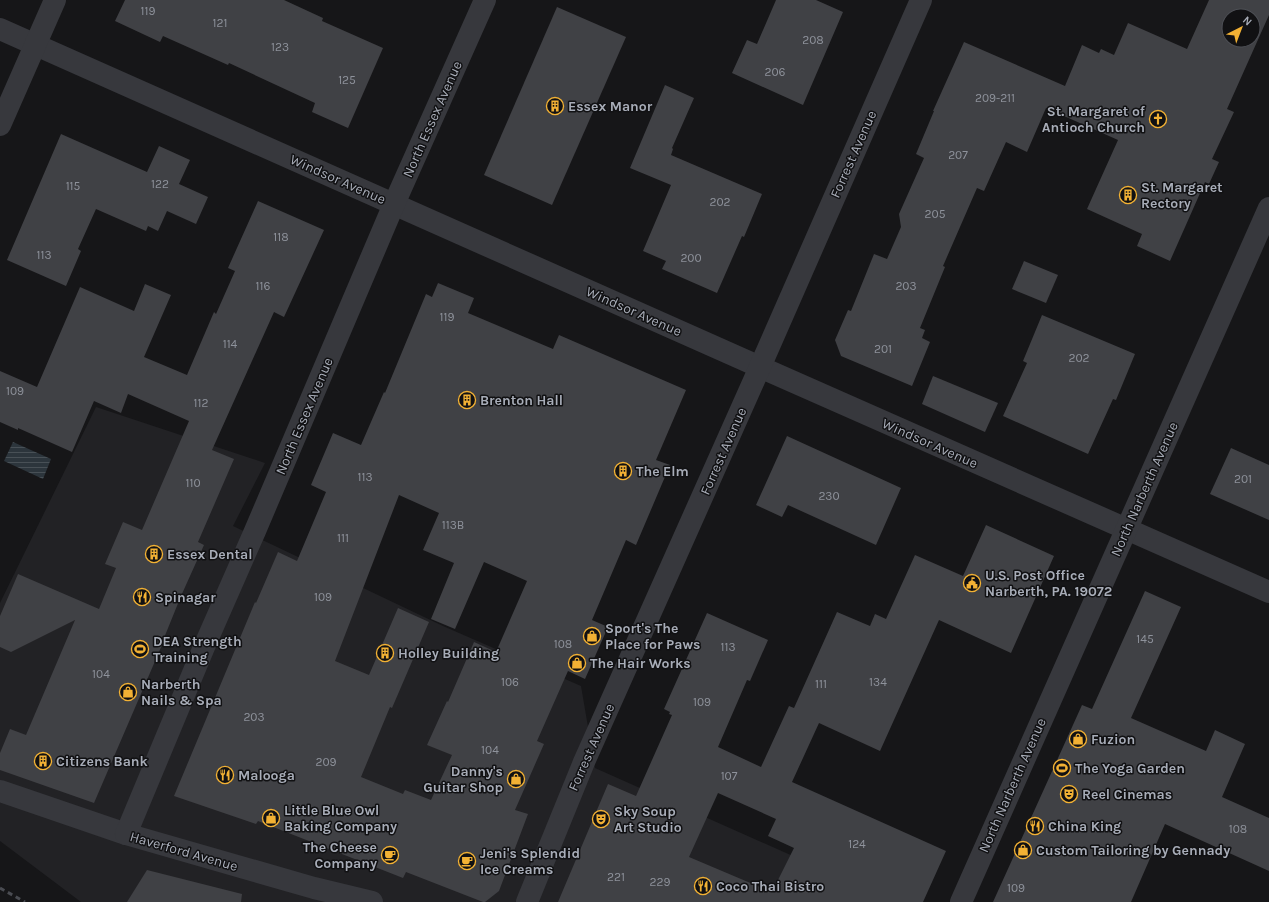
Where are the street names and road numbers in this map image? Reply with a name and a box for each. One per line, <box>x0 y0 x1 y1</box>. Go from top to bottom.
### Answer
street label: North Essex Avenue <box>399 58 466 180</box>
street label: Forrest Avenue <box>827 108 880 201</box>
street label: Windsor Avenue <box>287 151 388 208</box>
street label: Windsor Avenue <box>583 283 684 340</box>
street label: North Essex Avenue <box>272 355 337 477</box>
street label: Forrest Avenue <box>697 405 750 498</box>
street label: Windsor Avenue <box>879 415 980 472</box>
street label: North Narberth Avenue <box>1107 419 1182 559</box>
street label: Forrest Avenue <box>565 701 618 794</box>
street label: North Narberth Avenue <box>975 715 1050 855</box>
street label: Haverford Avenue <box>128 828 240 875</box>

